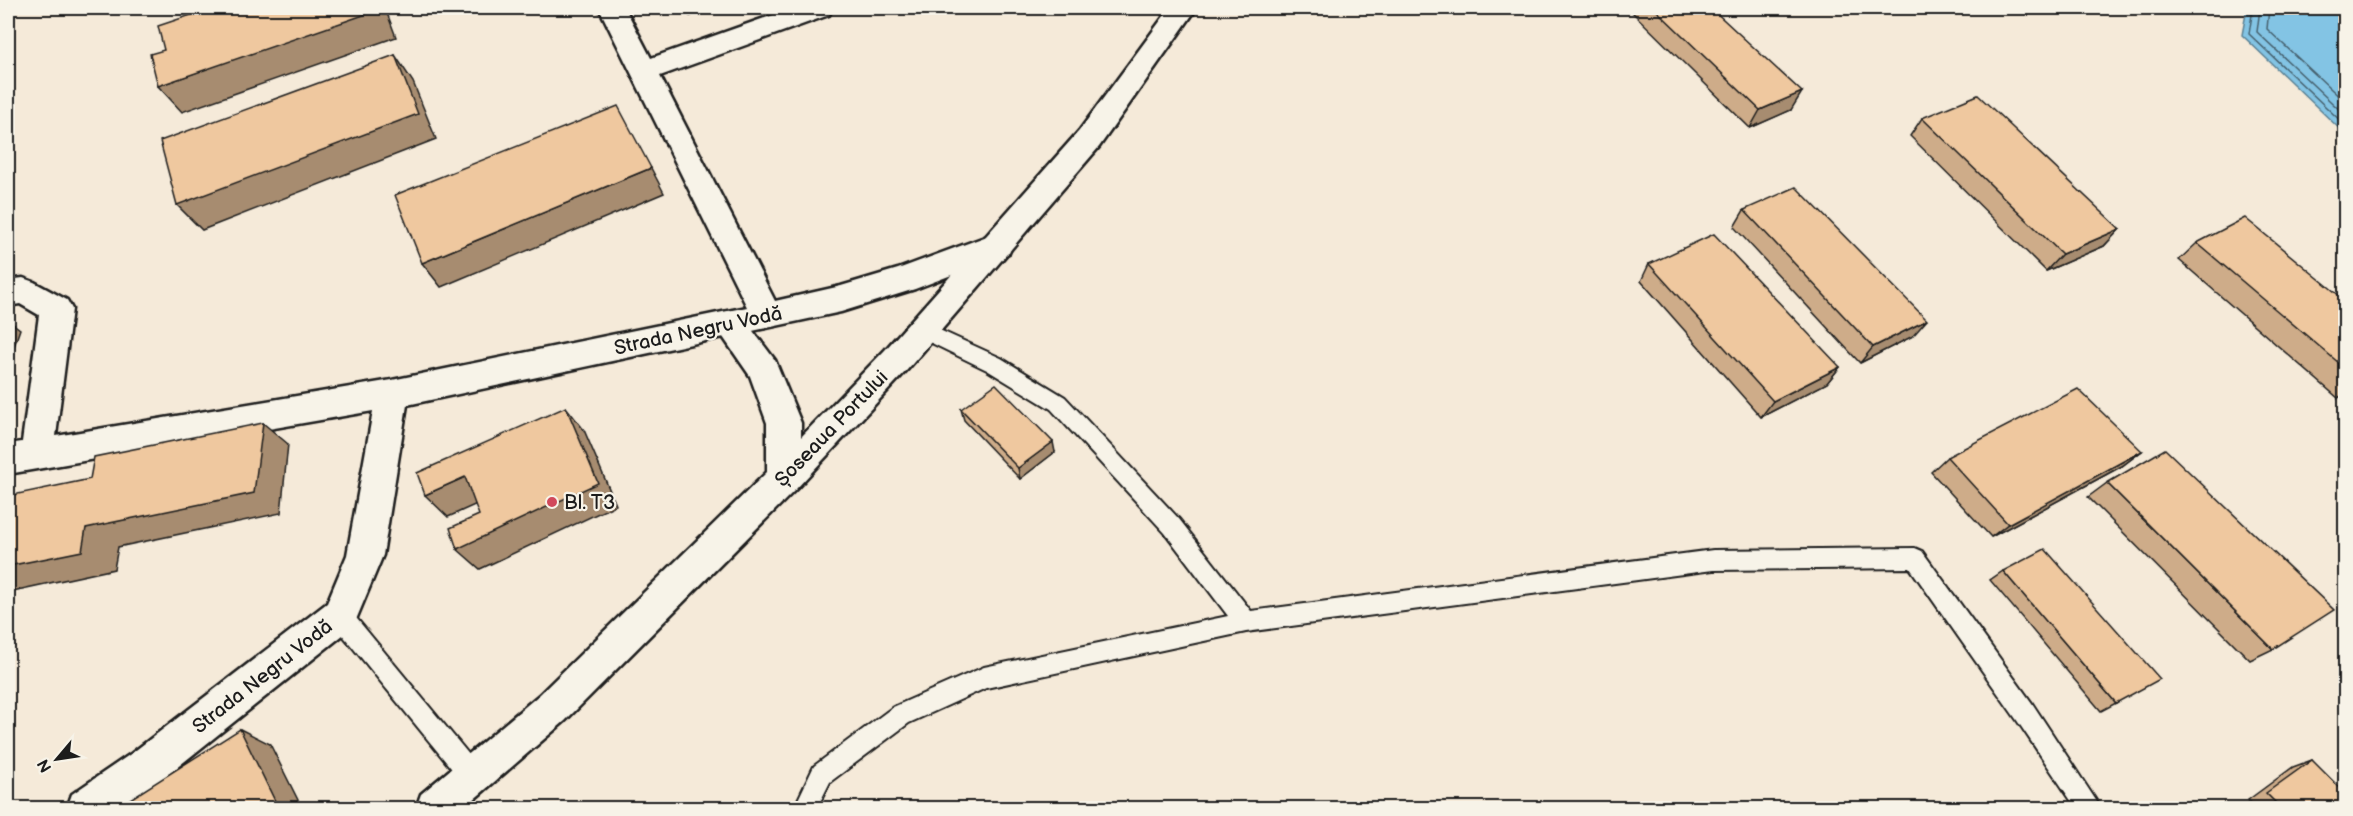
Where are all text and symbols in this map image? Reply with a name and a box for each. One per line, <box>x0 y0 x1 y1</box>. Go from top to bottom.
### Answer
street label: Strada Negru Vodă <box>612 301 784 361</box>
street label: Șoseaua Portului <box>770 366 893 492</box>
place label: Bl. T3 <box>564 491 615 515</box>
marker: Bl. T3 <box>545 495 559 509</box>
street label: Strada Negru Vodă <box>188 615 337 739</box>
north arrow <box>27 729 87 789</box>
text: N <box>34 756 56 775</box>

